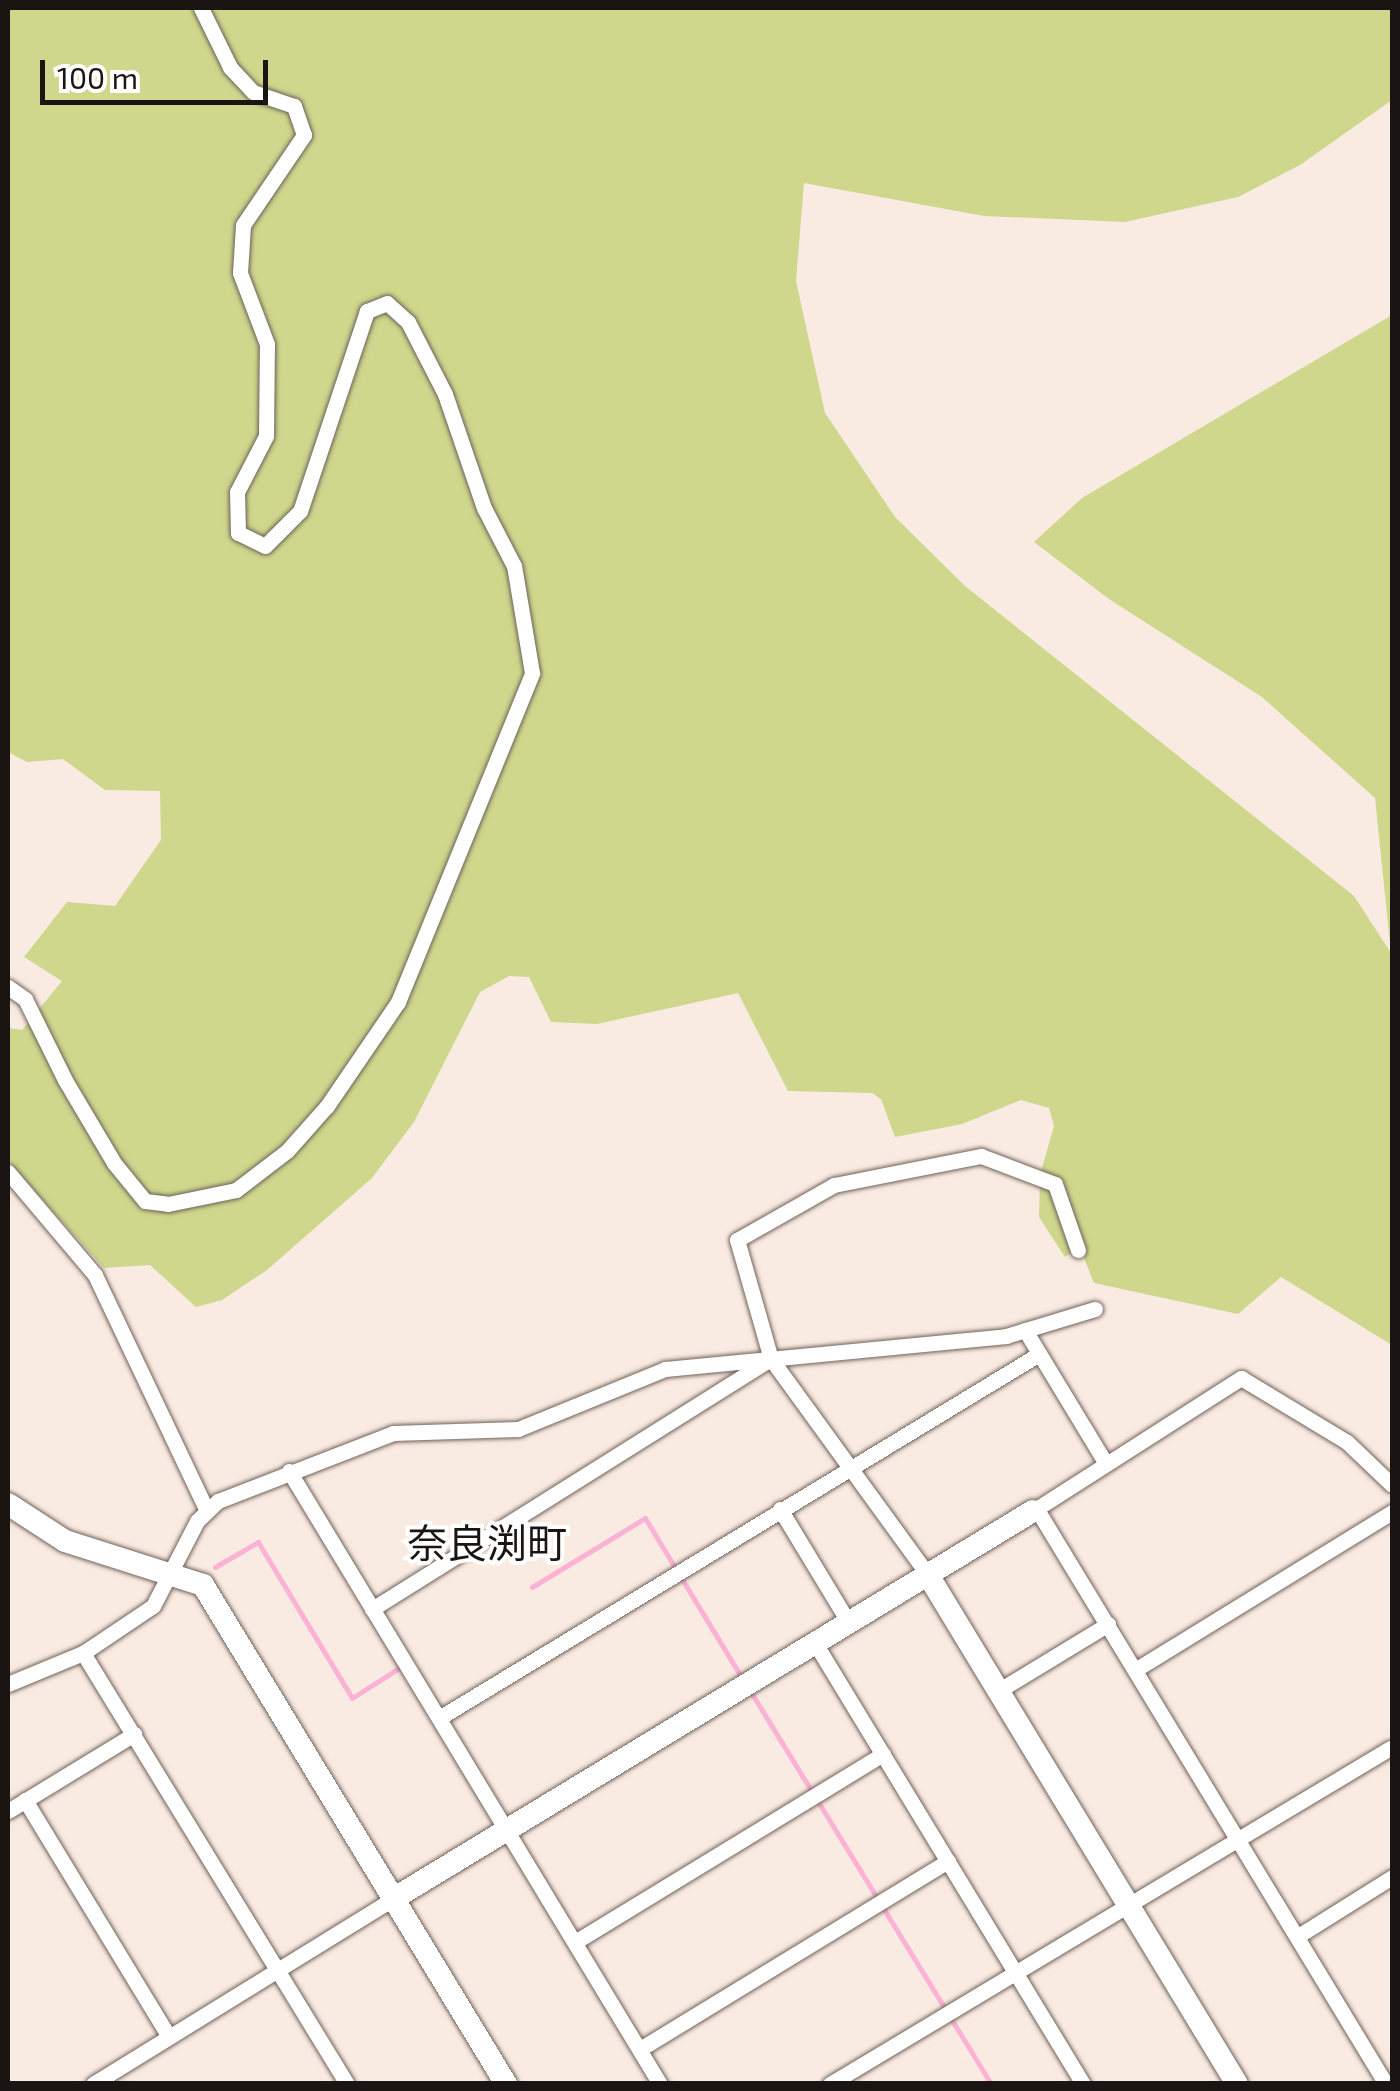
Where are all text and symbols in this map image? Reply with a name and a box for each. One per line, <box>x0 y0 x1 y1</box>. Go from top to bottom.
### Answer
scale bar <box>45 40 272 102</box>
text: 100 m <box>57 59 138 95</box>
district label: 奈良渕町 <box>407 1518 567 1566</box>

